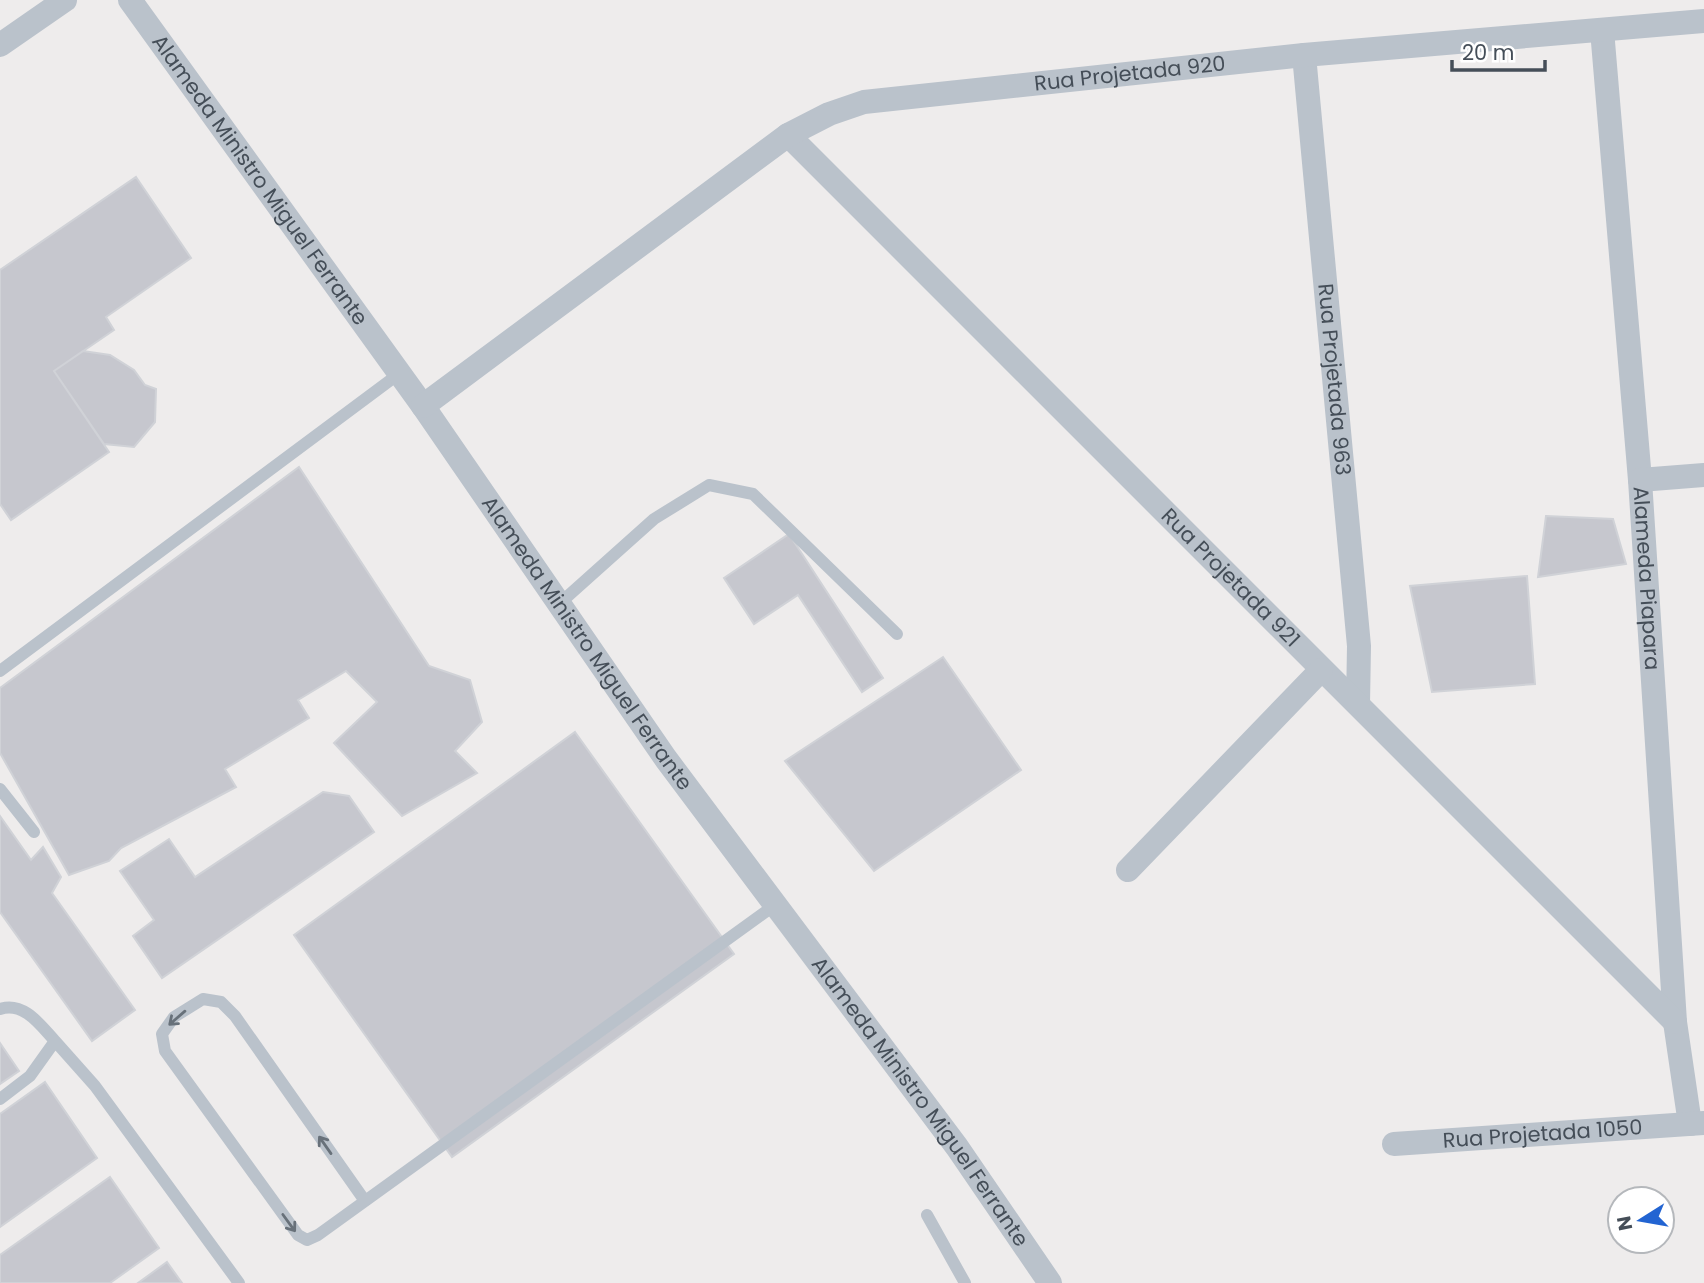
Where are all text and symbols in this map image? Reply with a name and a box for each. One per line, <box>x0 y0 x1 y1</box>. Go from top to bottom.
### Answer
scale bar <box>1452 28 1545 72</box>
street label: Alameda Ministro Miguel Ferrante <box>146 29 375 331</box>
text: 20 m <box>1462 38 1515 67</box>
street label: Rua Projetada 920 <box>1033 48 1227 98</box>
street label: Rua Projetada 963 <box>1311 282 1358 477</box>
street label: Alameda Piapara <box>1626 485 1667 671</box>
street label: Alameda Ministro Miguel Ferrante <box>475 490 699 796</box>
street label: Rua Projetada 921 <box>1155 501 1307 653</box>
street label: Alameda Ministro Miguel Ferrante <box>805 951 1036 1252</box>
one-way arrow <box>168 1009 186 1025</box>
street label: Rua Projetada 1050 <box>1442 1112 1643 1155</box>
one-way arrow <box>318 1136 332 1155</box>
north arrow <box>1606 1185 1676 1255</box>
one-way arrow <box>282 1213 296 1232</box>
text: N <box>1610 1214 1639 1233</box>

